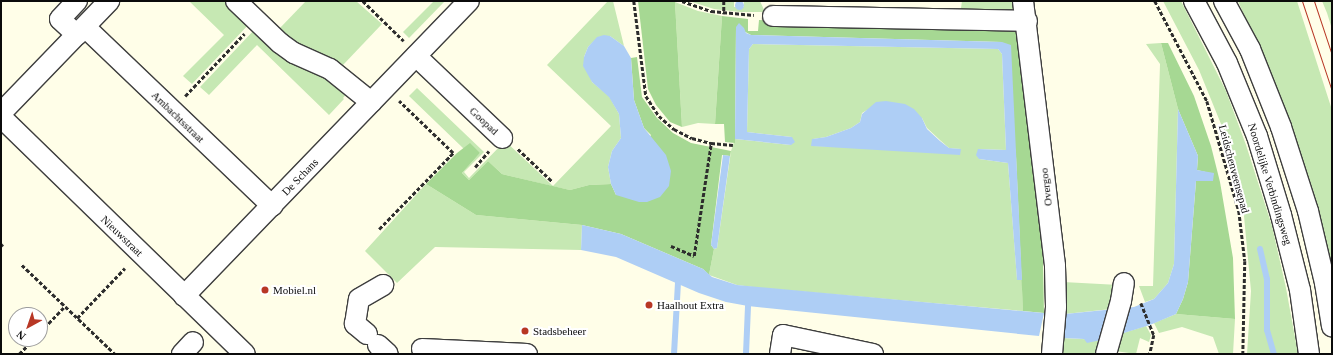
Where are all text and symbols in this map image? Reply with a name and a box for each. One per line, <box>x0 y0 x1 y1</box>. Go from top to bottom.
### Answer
street label: Ambachtsstraat <box>149 88 207 146</box>
street label: Goopad <box>467 104 501 138</box>
street label: Noordelijke Verbindingsweg <box>1245 121 1295 247</box>
street label: Leidschenveensepad <box>1216 123 1252 215</box>
street label: De Schans <box>279 156 321 198</box>
street label: Overgoo <box>1037 167 1055 207</box>
street label: Nieuwstraat <box>98 213 146 259</box>
place label: Mobiel.nl <box>273 283 316 297</box>
marker: Mobiel.nl <box>260 285 270 295</box>
place label: Haalhout Extra <box>657 298 724 312</box>
marker: Haalhout Extra <box>644 300 654 310</box>
north arrow <box>8 307 48 347</box>
place label: Stadsbeheer <box>533 324 586 338</box>
marker: Stadsbeheer <box>520 326 530 336</box>
text: N <box>14 328 28 343</box>

